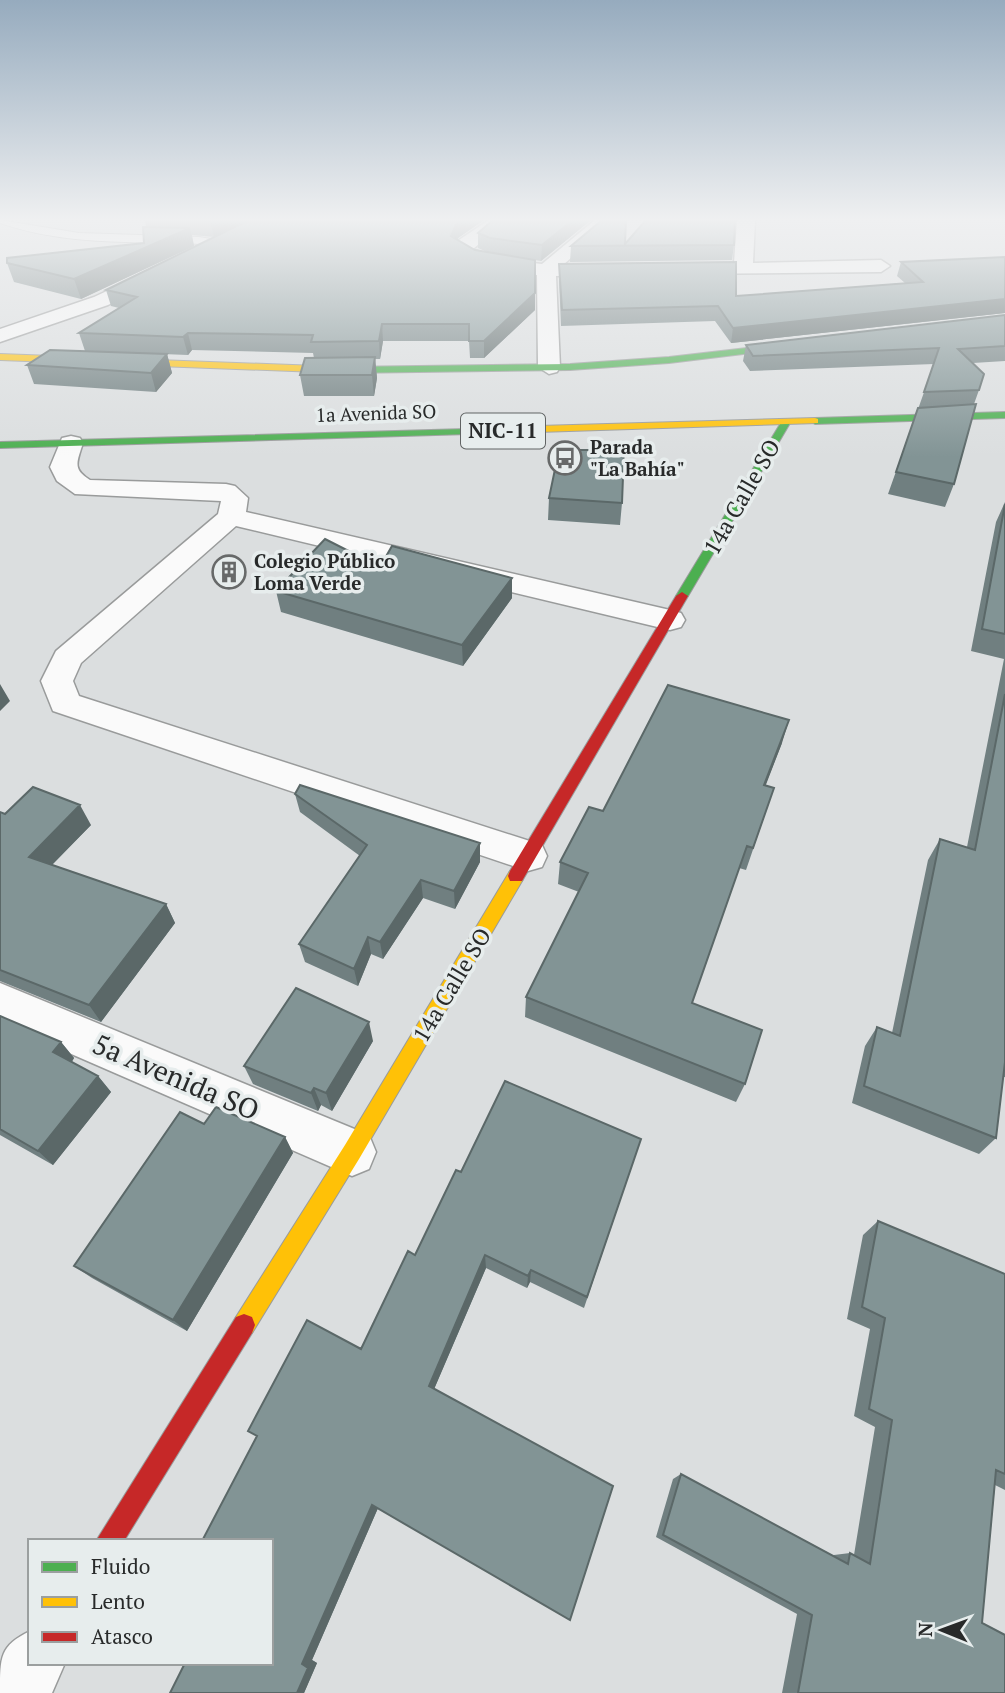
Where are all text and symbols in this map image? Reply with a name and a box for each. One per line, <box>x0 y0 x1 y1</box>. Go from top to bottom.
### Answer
street label: 1a Avenida SO <box>315 398 437 427</box>
road number: NIC-11 <box>461 414 545 448</box>
street label: 14a Calle SO <box>696 433 787 560</box>
place label: Parada "La Bahía" <box>590 434 685 481</box>
bus stop icon: Parada "La Bahía" <box>546 439 584 477</box>
place label: Colegio Público Loma Verde <box>254 548 395 595</box>
building icon: Colegio Público Loma Verde <box>210 553 248 591</box>
street label: 14a Calle SO <box>405 922 498 1048</box>
street label: 5a Avenida SO <box>87 1025 265 1128</box>
legend <box>28 1539 273 1665</box>
text: Fluido <box>91 1552 150 1580</box>
text: Lento <box>91 1587 145 1615</box>
north arrow <box>907 1595 977 1665</box>
text: Atasco <box>91 1622 153 1650</box>
text: N <box>912 1622 937 1637</box>

